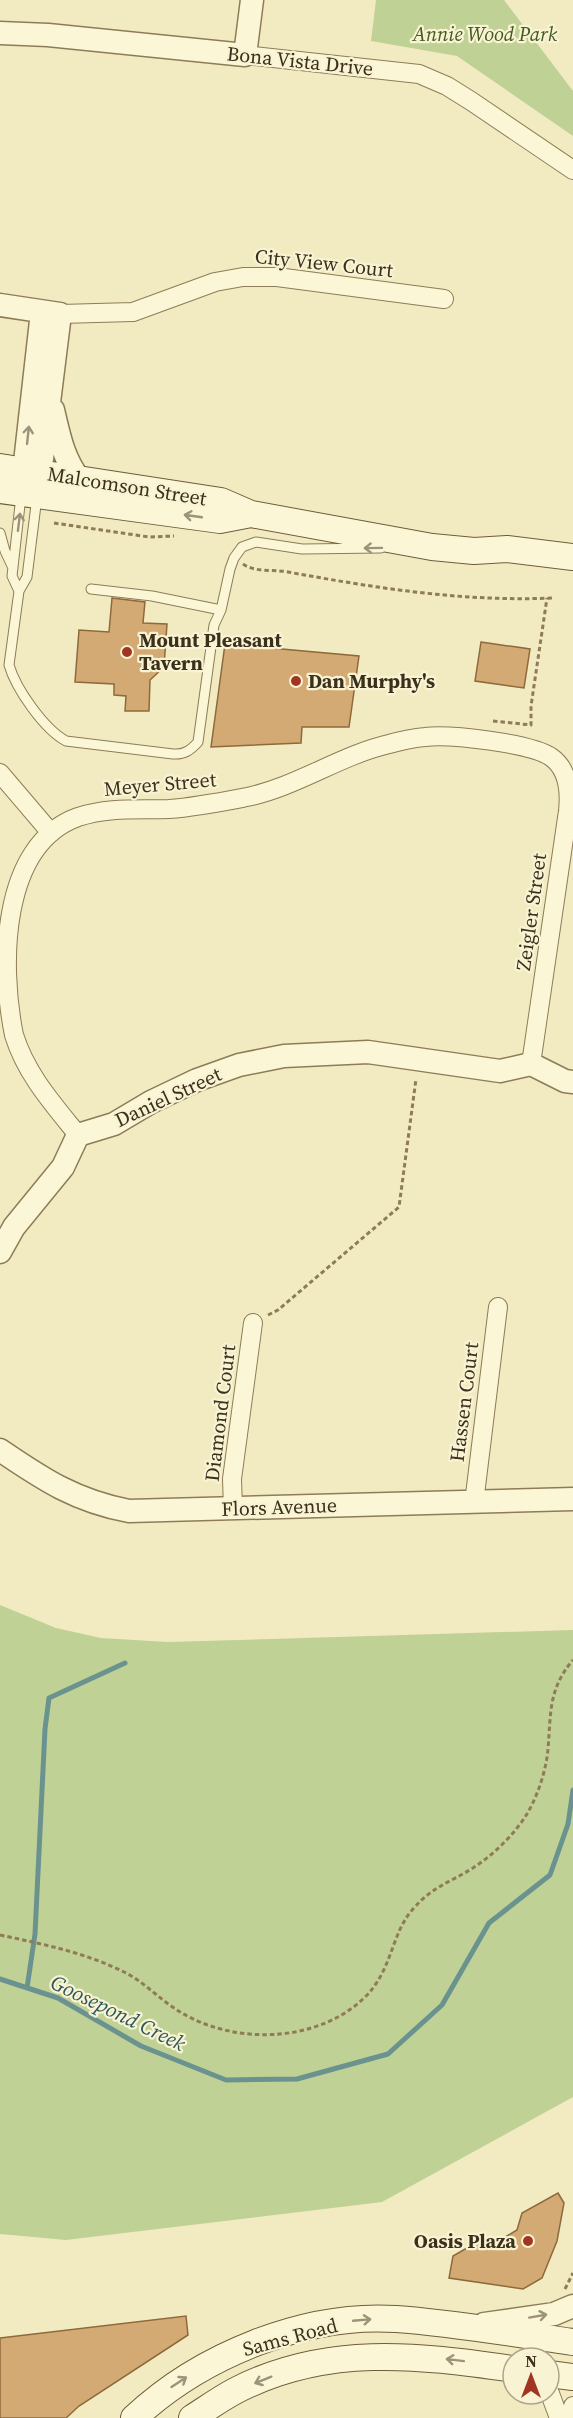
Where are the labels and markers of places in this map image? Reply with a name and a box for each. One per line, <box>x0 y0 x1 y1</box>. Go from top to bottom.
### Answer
place label: Mount Pleasant Tavern <box>139 626 283 677</box>
marker: Mount Pleasant Tavern <box>120 645 134 659</box>
place label: Dan Murphy's <box>308 667 435 695</box>
marker: Dan Murphy's <box>289 674 303 688</box>
place label: Oasis Plaza <box>414 2227 516 2255</box>
marker: Oasis Plaza <box>521 2234 535 2248</box>

